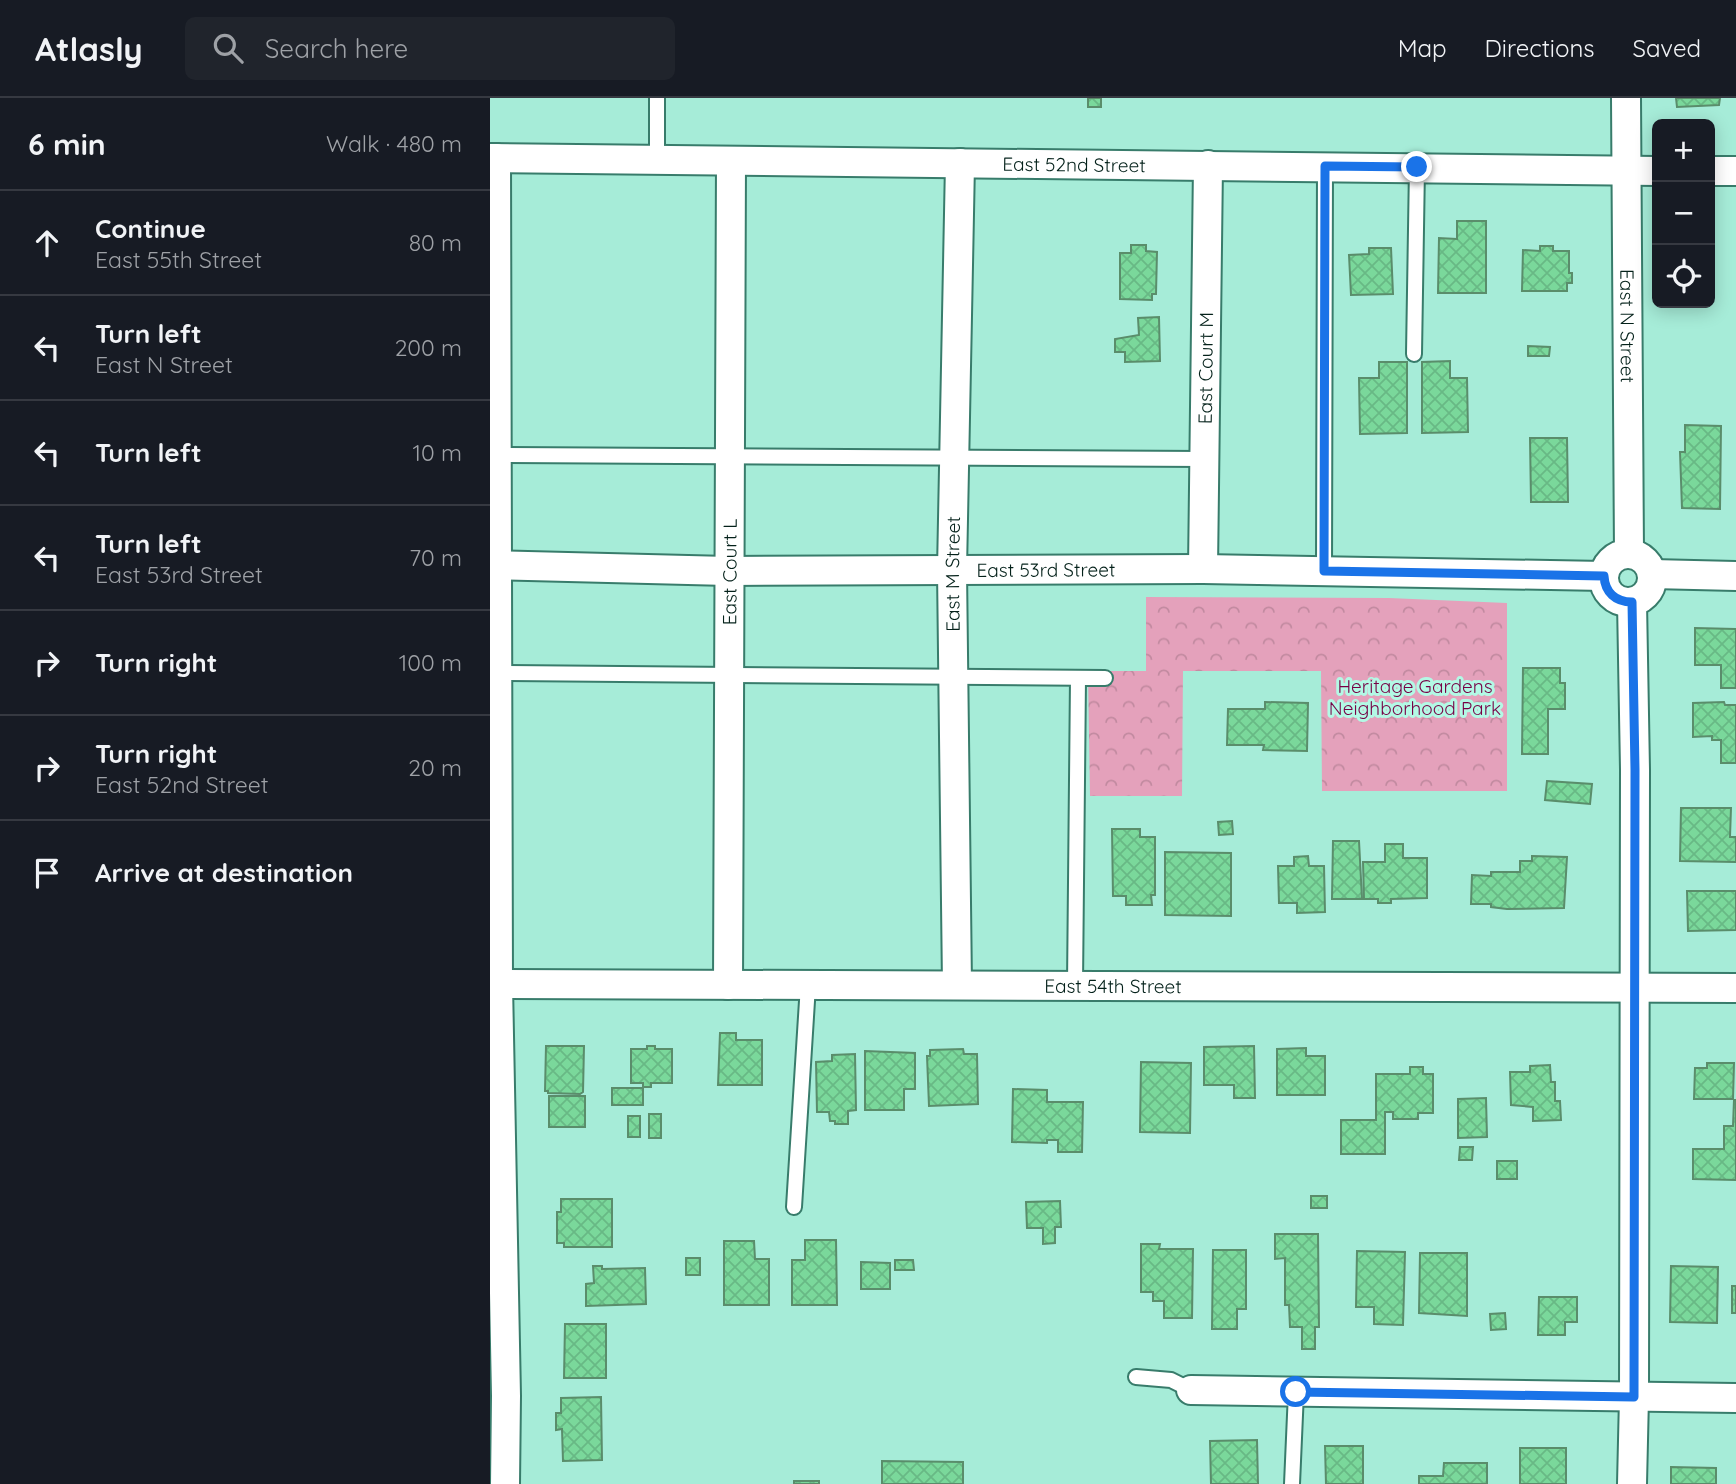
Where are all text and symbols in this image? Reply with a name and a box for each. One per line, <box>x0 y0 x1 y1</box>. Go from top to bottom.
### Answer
search box <box>185 17 675 80</box>
text: Atlasly <box>35 28 143 69</box>
icon: search <box>209 29 247 67</box>
text: Search here <box>265 32 408 65</box>
text: Map <box>1398 33 1447 63</box>
text: Directions <box>1485 33 1595 63</box>
text: Saved <box>1633 33 1701 63</box>
map controls <box>1652 119 1715 308</box>
button: + <box>1652 119 1715 182</box>
text: 6 min <box>28 125 106 163</box>
text: Walk · 480 m <box>326 129 462 158</box>
route end <box>1401 151 1432 182</box>
street label: East 52nd Street <box>1002 152 1146 177</box>
button: − <box>1652 182 1715 245</box>
text: Continue <box>95 212 206 245</box>
icon: ahead <box>28 224 66 262</box>
text: 80 m <box>409 228 462 257</box>
text: East 55th Street <box>95 245 262 274</box>
button: locate <box>1652 245 1715 308</box>
street label: East N Street <box>1615 269 1640 383</box>
street label: East Court M <box>1193 312 1218 424</box>
text: Turn left <box>95 317 202 350</box>
icon: left <box>28 329 66 367</box>
text: 200 m <box>395 333 462 362</box>
text: East N Street <box>95 350 233 379</box>
icon: left <box>28 434 66 472</box>
text: Turn left <box>95 436 202 469</box>
text: 10 m <box>413 438 462 467</box>
street label: East M Street <box>940 516 965 632</box>
street label: East Court L <box>717 519 742 625</box>
text: Turn left <box>95 527 202 560</box>
icon: left <box>28 539 66 577</box>
text: 70 m <box>409 543 462 572</box>
street label: East 53rd Street <box>976 557 1115 582</box>
text: East 53rd Street <box>95 560 263 589</box>
icon: right <box>28 644 66 682</box>
text: Turn right <box>95 646 217 679</box>
text: 100 m <box>399 648 462 677</box>
park label: Heritage Gardens Neighborhood Park <box>1329 674 1501 720</box>
text: Turn right <box>95 737 217 770</box>
icon: right <box>28 749 66 787</box>
text: 20 m <box>408 753 462 782</box>
text: East 52nd Street <box>95 770 269 799</box>
icon: arrive <box>28 854 66 892</box>
text: Arrive at destination <box>95 856 353 889</box>
street label: East 54th Street <box>1044 974 1182 998</box>
route start <box>1280 1376 1311 1407</box>

